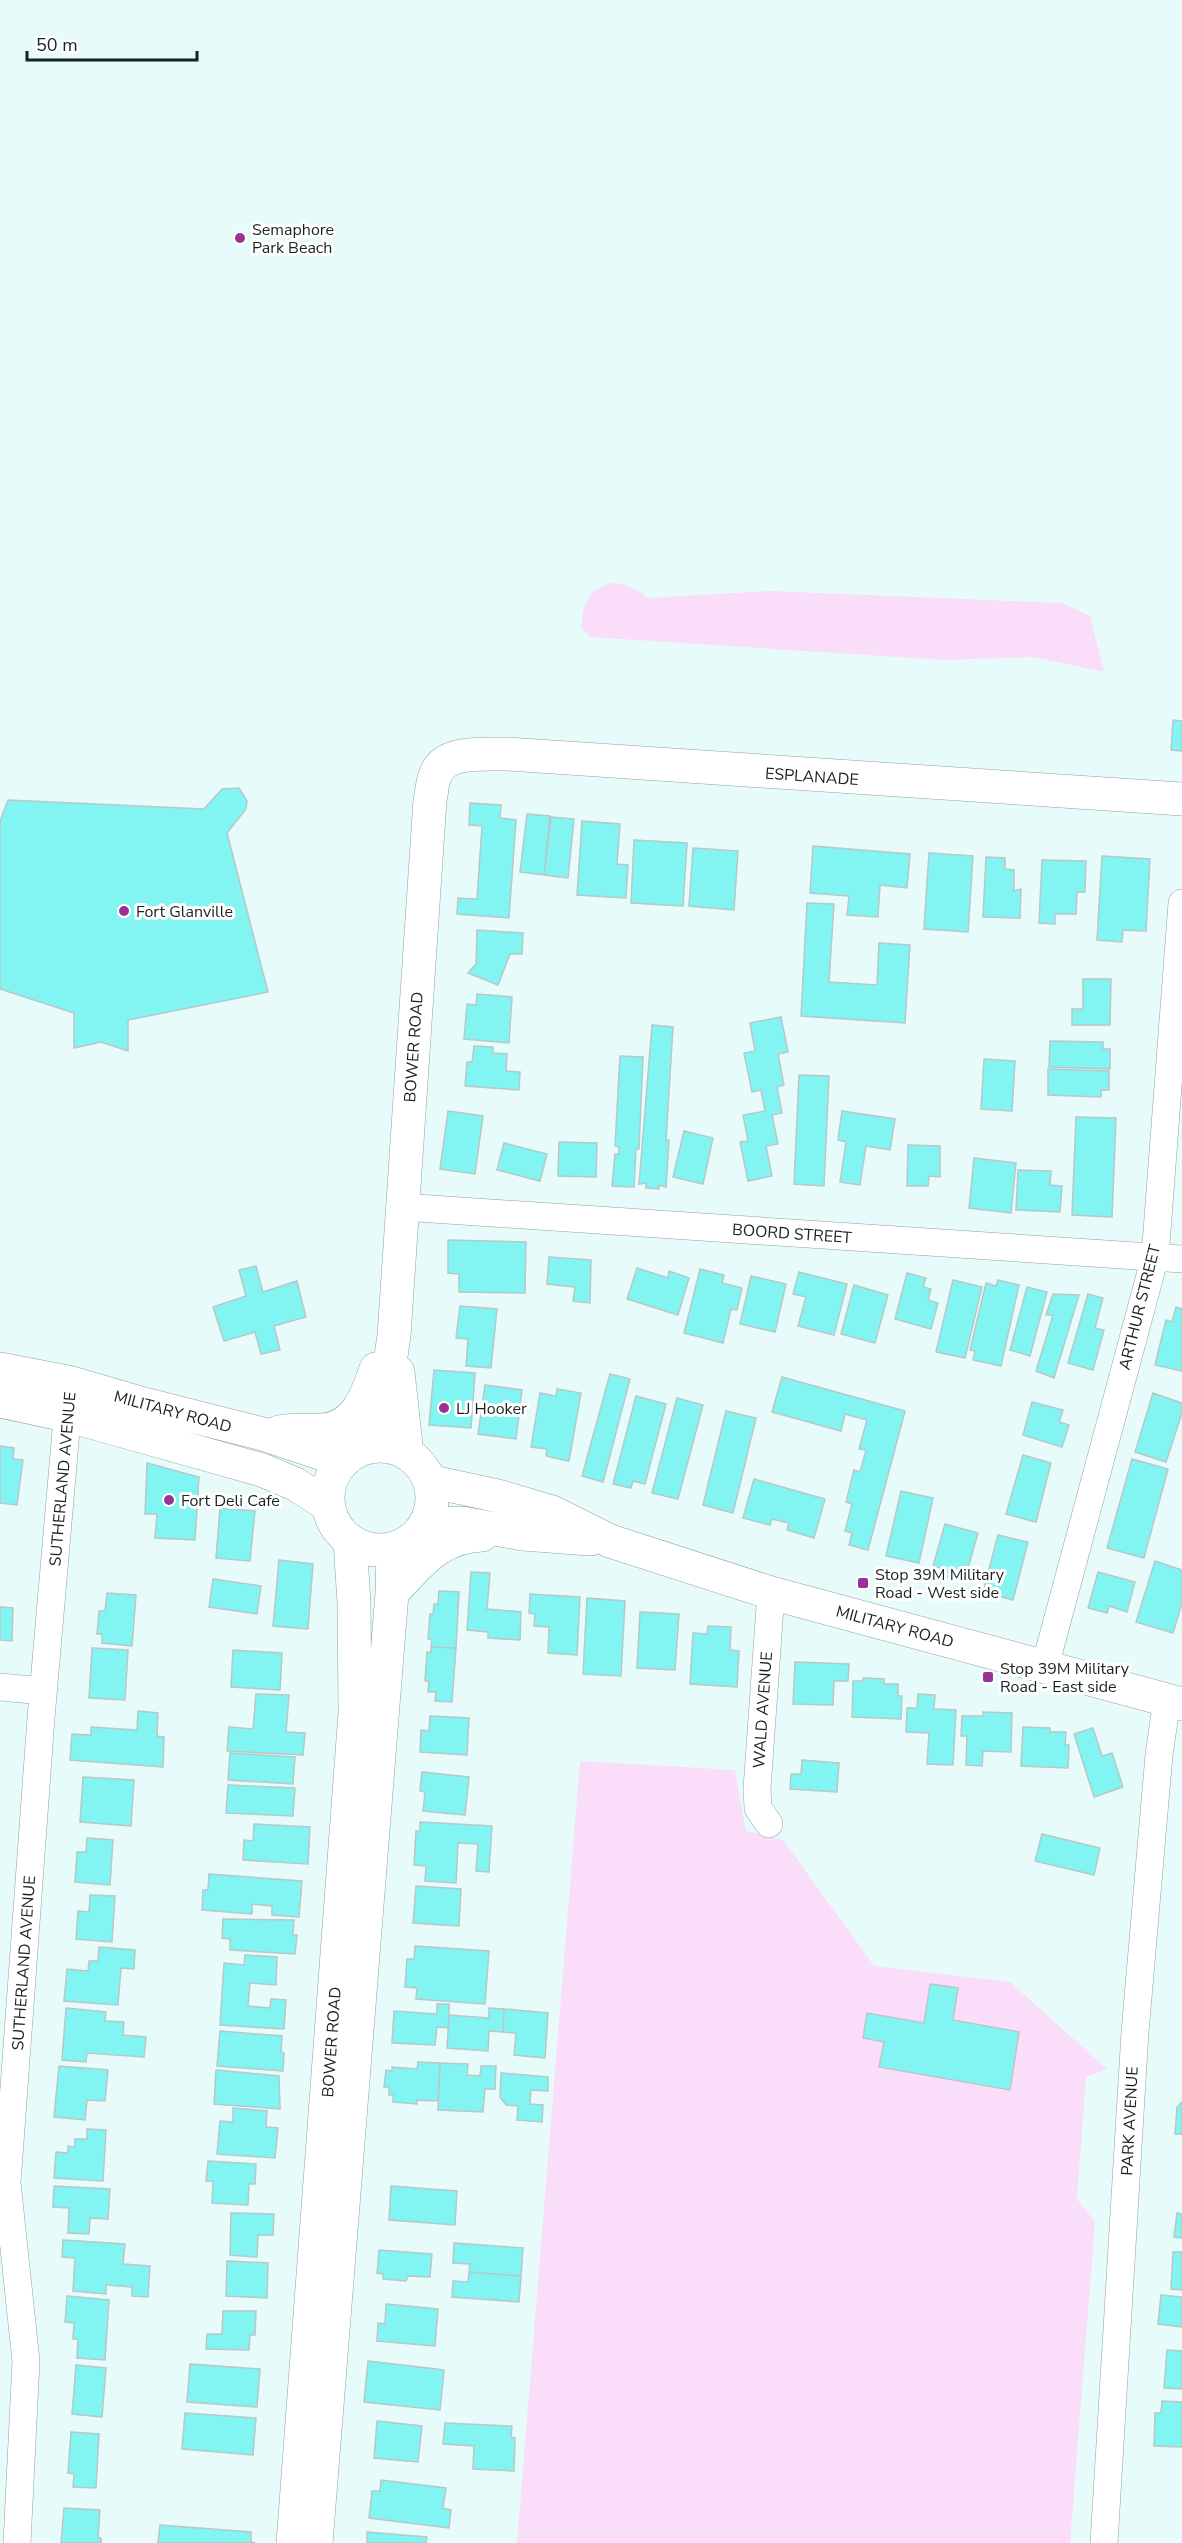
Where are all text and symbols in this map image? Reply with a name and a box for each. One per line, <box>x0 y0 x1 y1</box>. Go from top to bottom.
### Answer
scale bar <box>27 24 196 62</box>
text: 50 m <box>36 33 78 57</box>
place label: Semaphore Park Beach <box>252 219 334 259</box>
marker: Semaphore Park Beach <box>233 231 247 245</box>
street label: ESPLANADE <box>764 763 860 791</box>
place label: Fort Glanville <box>136 901 233 923</box>
marker: Fort Glanville <box>117 904 131 918</box>
street label: BOWER ROAD <box>399 991 429 1103</box>
street label: BOORD STREET <box>731 1219 853 1249</box>
street label: ARTHUR STREET <box>1114 1242 1166 1372</box>
street label: MILITARY ROAD <box>111 1386 234 1438</box>
street label: SUTHERLAND AVENUE <box>44 1391 82 1567</box>
place label: LJ Hooker <box>456 1398 527 1420</box>
marker: LJ Hooker <box>437 1401 451 1415</box>
place label: Fort Deli Cafe <box>181 1490 280 1512</box>
marker: Fort Deli Cafe <box>162 1493 176 1507</box>
place label: Stop 39M Military Road - West side <box>875 1564 1005 1604</box>
marker: Stop 39M Military Road - West side <box>856 1576 870 1590</box>
street label: MILITARY ROAD <box>833 1601 956 1653</box>
street label: WALD AVENUE <box>748 1651 778 1769</box>
place label: Stop 39M Military Road - East side <box>1000 1658 1130 1698</box>
marker: Stop 39M Military Road - East side <box>981 1670 995 1684</box>
street label: SUTHERLAND AVENUE <box>7 1875 41 2051</box>
street label: BOWER ROAD <box>317 1986 347 2098</box>
street label: PARK AVENUE <box>1116 2066 1144 2176</box>

